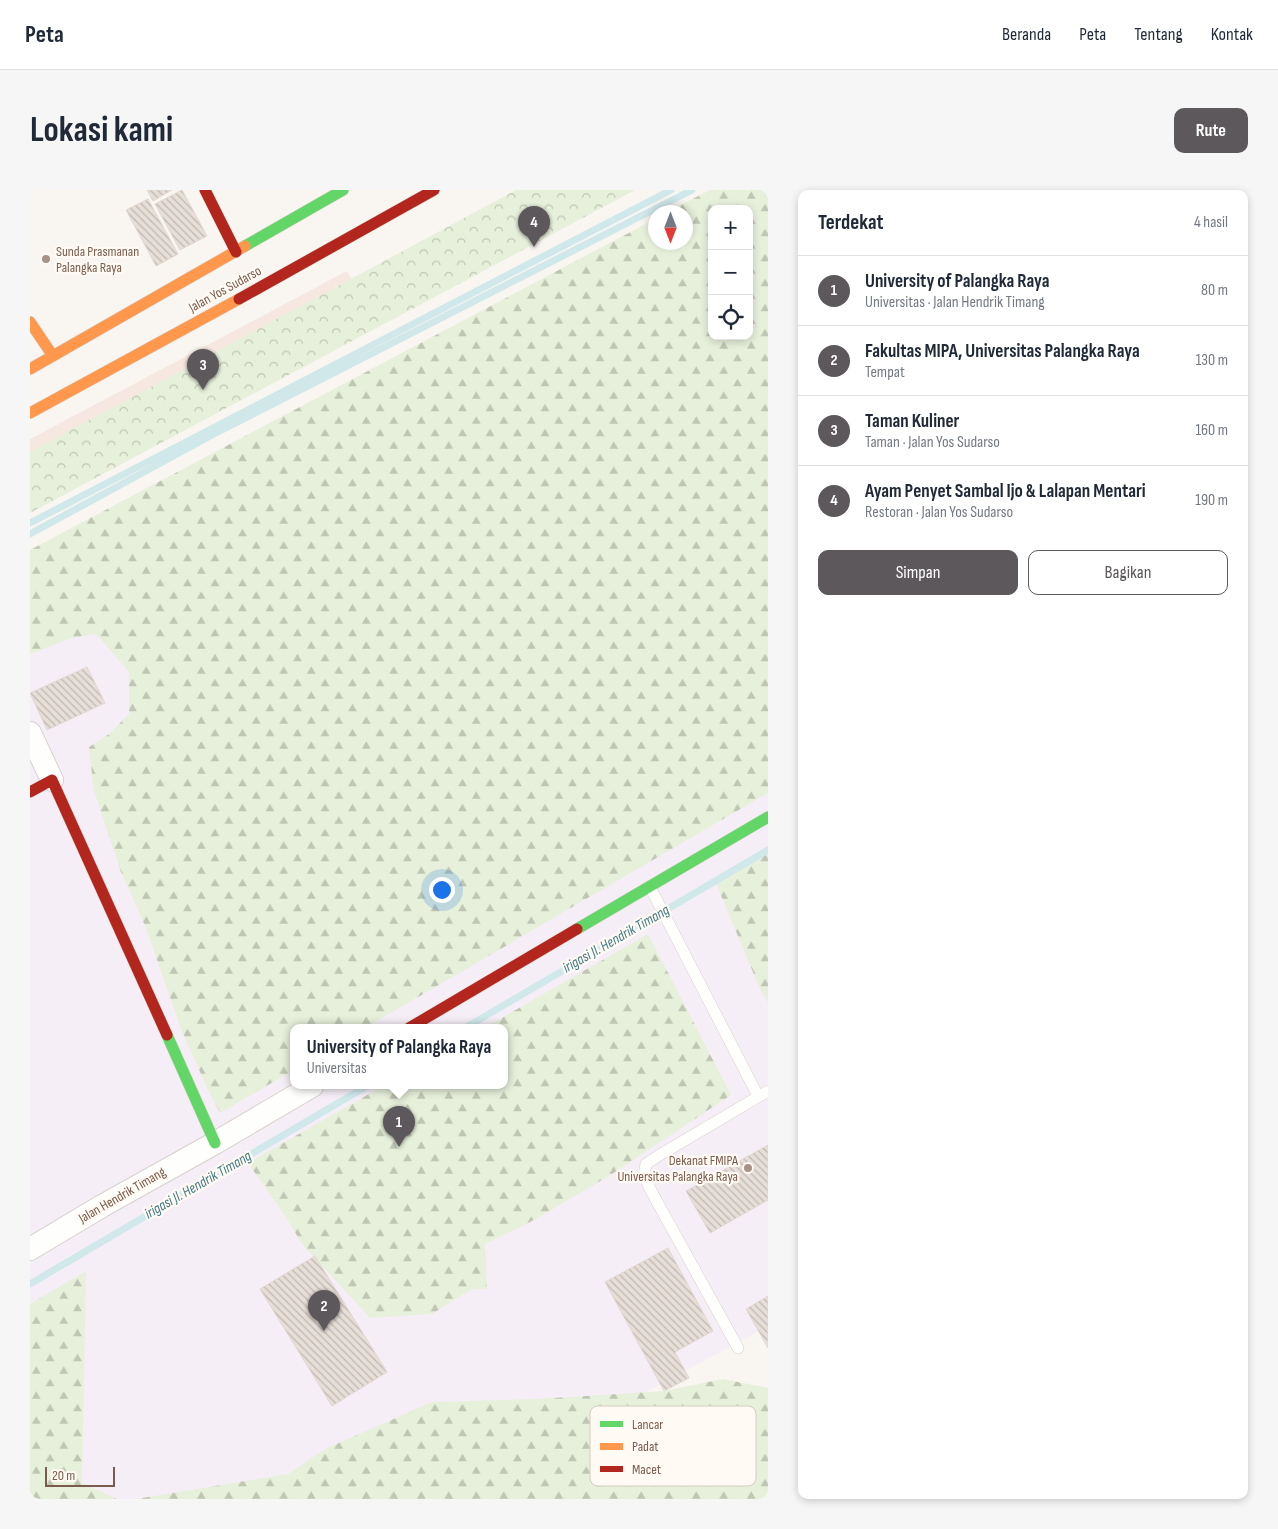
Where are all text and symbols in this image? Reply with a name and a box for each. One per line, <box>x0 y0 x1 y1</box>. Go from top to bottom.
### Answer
text: Peta <box>25 20 64 49</box>
text: Beranda <box>1002 24 1051 45</box>
text: Peta <box>1079 24 1106 45</box>
text: Tentang <box>1134 24 1183 45</box>
text: Kontak <box>1211 24 1253 45</box>
button: Rute <box>1174 108 1248 153</box>
text: Lokasi kami <box>30 109 173 152</box>
north arrow <box>648 205 693 250</box>
map controls <box>708 205 753 340</box>
button: + <box>708 205 753 250</box>
pin: 4 <box>518 206 550 247</box>
text: Terdekat <box>818 210 884 235</box>
text: 4 hasil <box>1194 213 1228 232</box>
place label: Sunda Prasmanan Palangka Raya <box>56 243 139 276</box>
button: − <box>708 250 753 295</box>
marker: Sunda Prasmanan Palangka Raya <box>40 253 52 265</box>
street label: Jalan Yos Sudarso <box>185 262 264 316</box>
text: University of Palangka Raya <box>865 270 1050 293</box>
text: 1 <box>831 281 837 300</box>
text: 80 m <box>1201 281 1228 300</box>
text: Universitas · Jalan Hendrik Timang <box>865 293 1045 312</box>
button: locate <box>708 295 753 340</box>
text: Fakultas MIPA, Universitas Palangka Raya <box>865 340 1140 363</box>
pin: 3 <box>187 349 219 390</box>
text: 2 <box>830 351 838 370</box>
text: 130 m <box>1196 351 1228 370</box>
text: Tempat <box>865 363 905 382</box>
text: Taman Kuliner <box>865 410 960 433</box>
text: 3 <box>830 421 838 440</box>
text: 160 m <box>1195 421 1228 440</box>
text: Taman · Jalan Yos Sudarso <box>865 433 1000 452</box>
text: Ayam Penyet Sambal Ijo & Lalapan Mentari <box>865 480 1146 503</box>
text: 4 <box>830 491 838 510</box>
text: 190 m <box>1195 491 1228 510</box>
text: Restoran · Jalan Yos Sudarso <box>865 503 1013 522</box>
button: Simpan <box>818 550 1018 595</box>
button: Bagikan <box>1028 550 1228 595</box>
your location <box>429 877 455 903</box>
water label: irigasi Jl. Hendrik Timang <box>559 901 673 977</box>
popup <box>290 1024 508 1089</box>
text: University of Palangka Raya <box>307 1036 491 1059</box>
text: Universitas <box>307 1059 367 1078</box>
pin: 1 <box>383 1106 415 1147</box>
water label: irigasi Jl. Hendrik Timang <box>141 1147 255 1223</box>
place label: Dekanat FMIPA Universitas Palangka Raya <box>617 1152 739 1185</box>
marker: Dekanat FMIPA Universitas Palangka Raya <box>742 1162 754 1174</box>
street label: Jalan Hendrik Timang <box>75 1163 169 1227</box>
pin: 2 <box>308 1290 340 1331</box>
legend <box>590 1406 756 1486</box>
text: Lancar <box>632 1416 663 1433</box>
text: Padat <box>632 1438 659 1455</box>
text: Macet <box>632 1461 661 1478</box>
scale bar <box>45 1464 115 1487</box>
text: 20 m <box>52 1467 75 1484</box>

